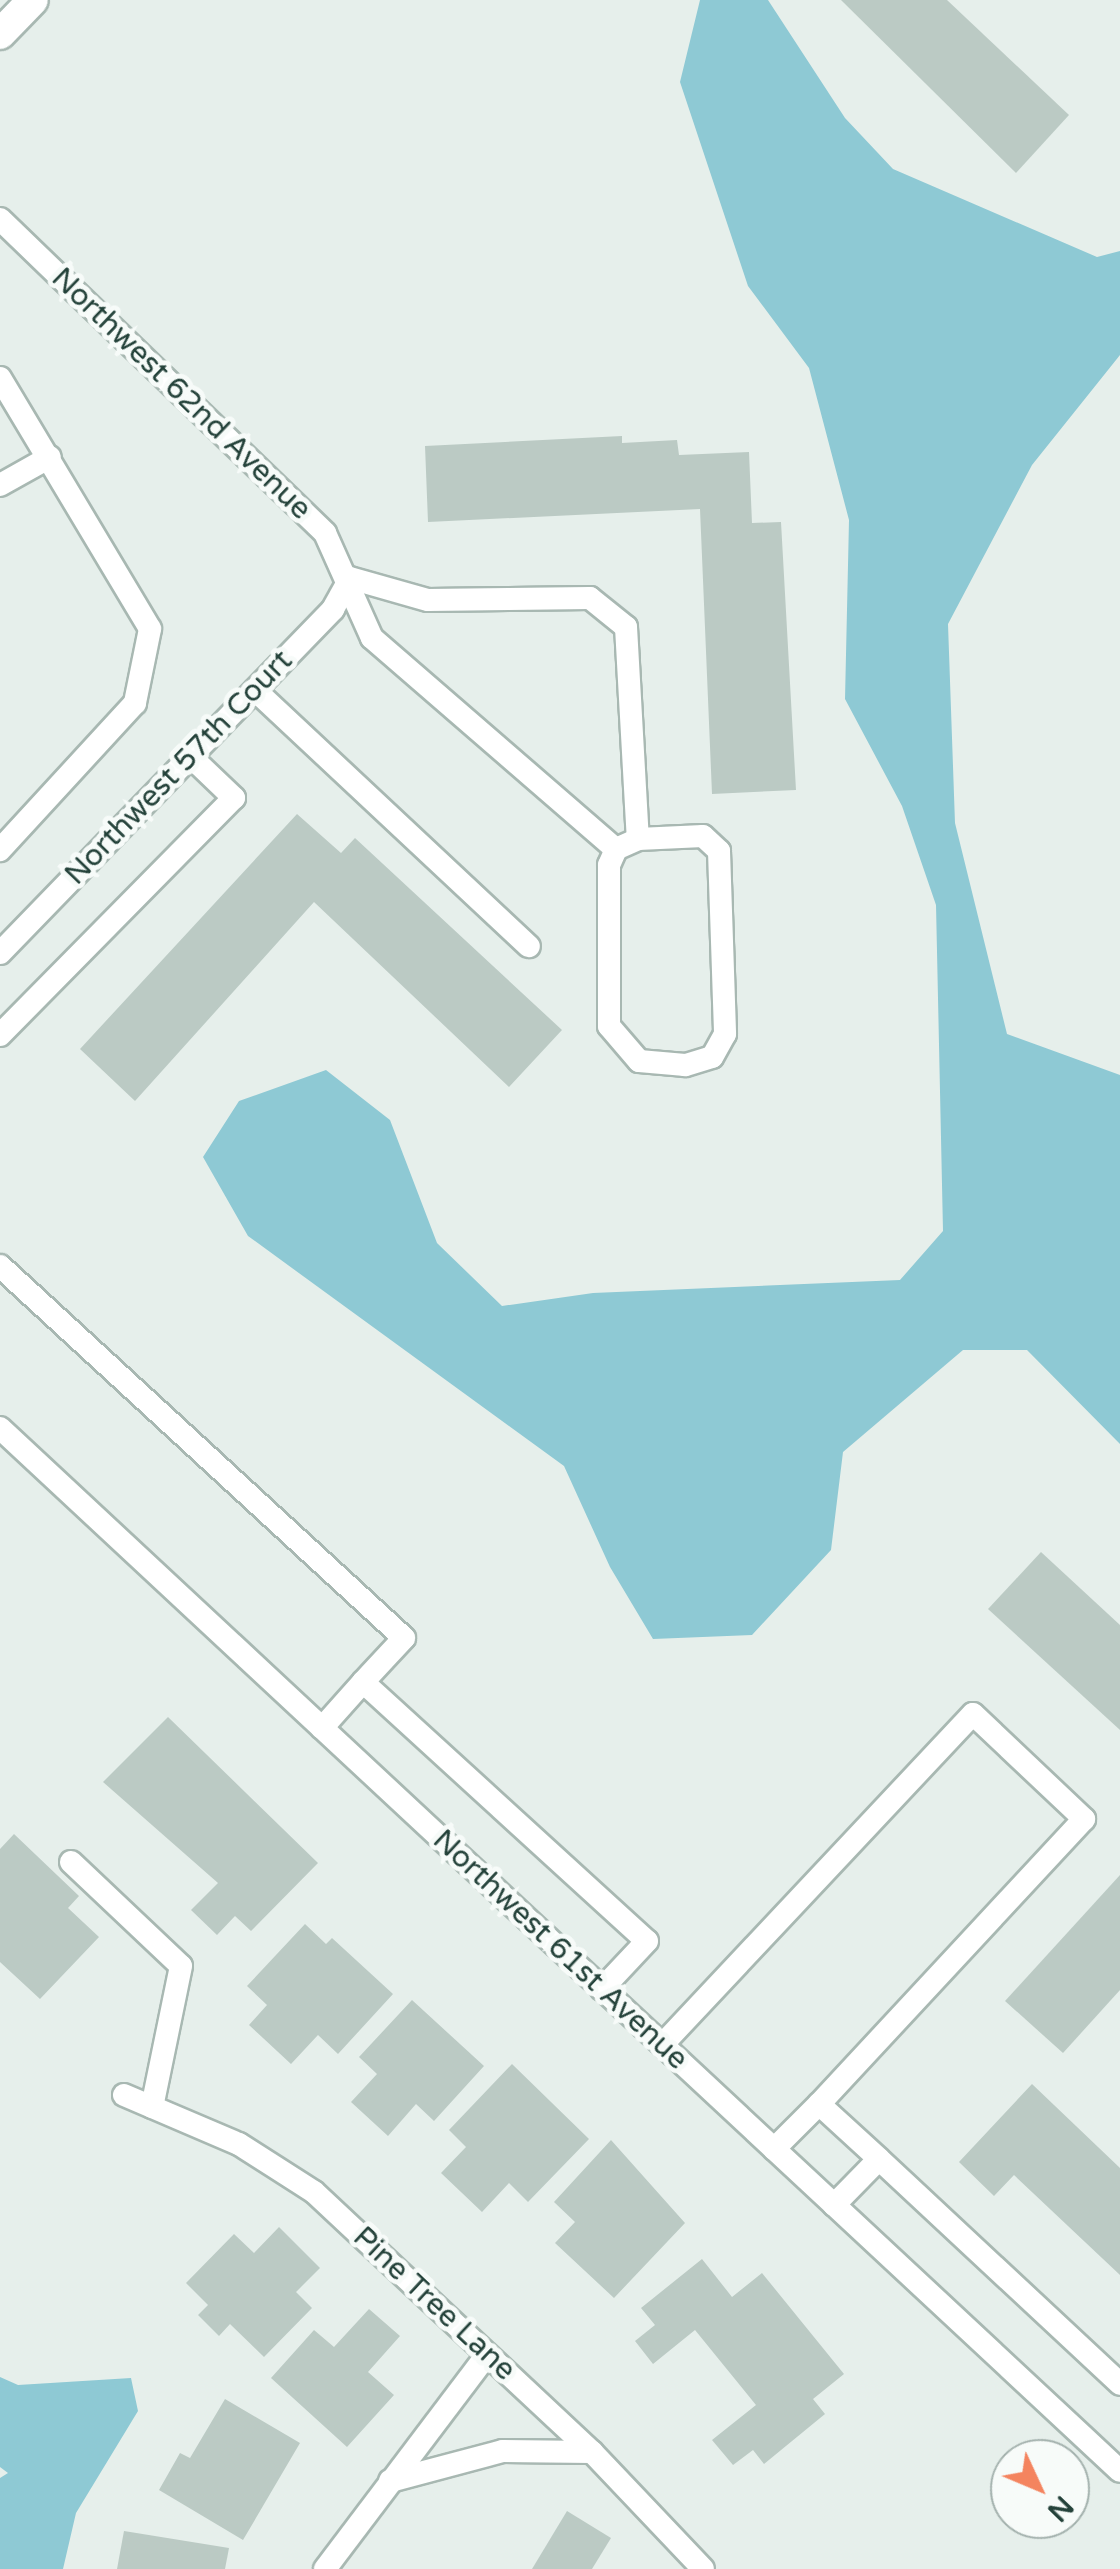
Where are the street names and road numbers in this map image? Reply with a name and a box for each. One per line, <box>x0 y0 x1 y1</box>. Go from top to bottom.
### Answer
street label: Northwest 62nd Avenue <box>44 261 318 527</box>
street label: Northwest 57th Court <box>58 643 300 893</box>
street label: Northwest 61st Avenue <box>425 1822 695 2078</box>
street label: Pine Tree Lane <box>345 2220 523 2388</box>

